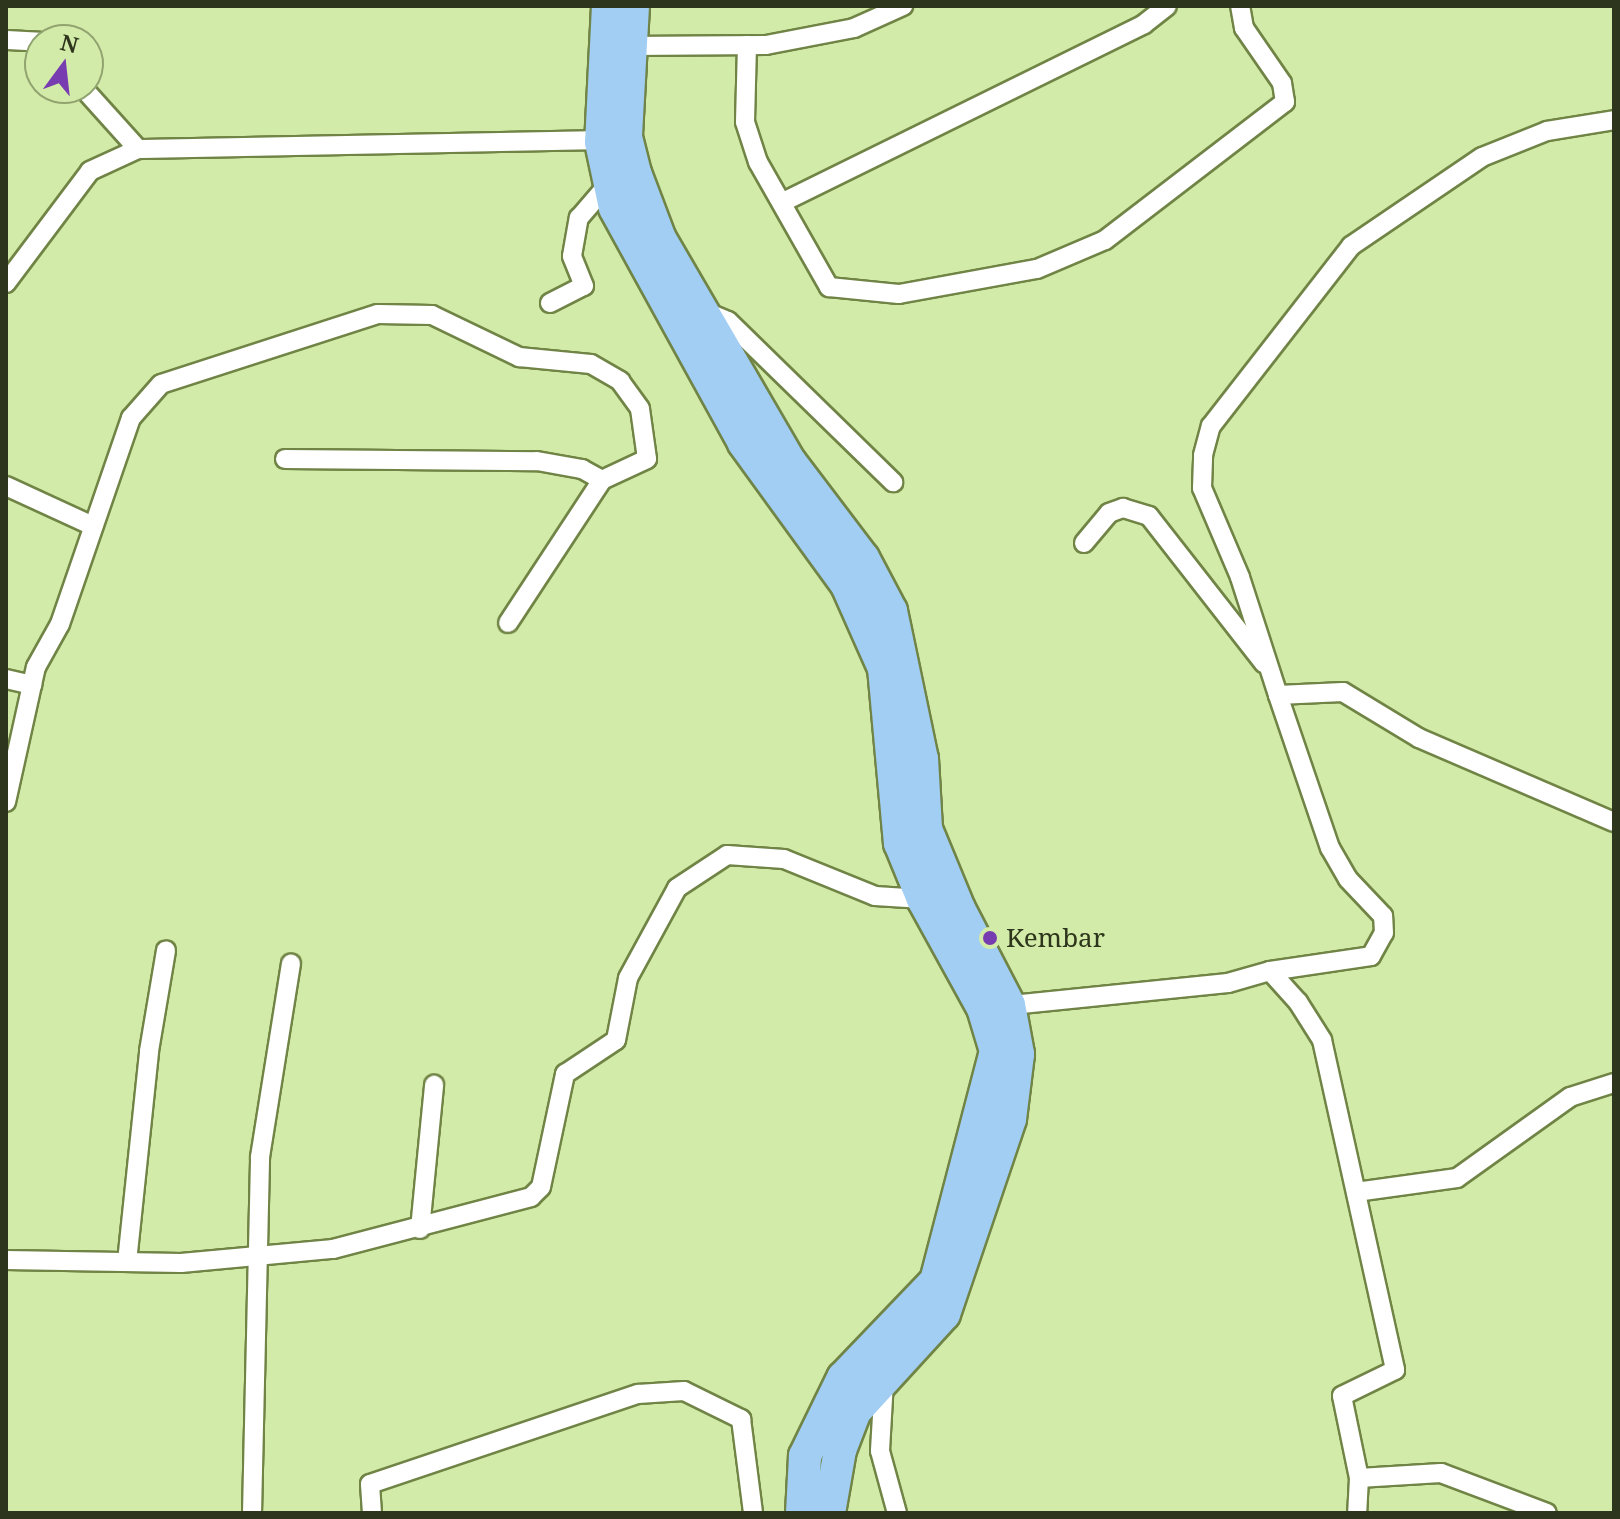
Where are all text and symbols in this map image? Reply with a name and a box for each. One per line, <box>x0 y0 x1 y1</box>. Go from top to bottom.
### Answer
north arrow <box>24 24 104 104</box>
text: N <box>57 26 82 59</box>
place label: Kembar <box>1006 922 1105 954</box>
marker: Kembar <box>981 929 999 947</box>

